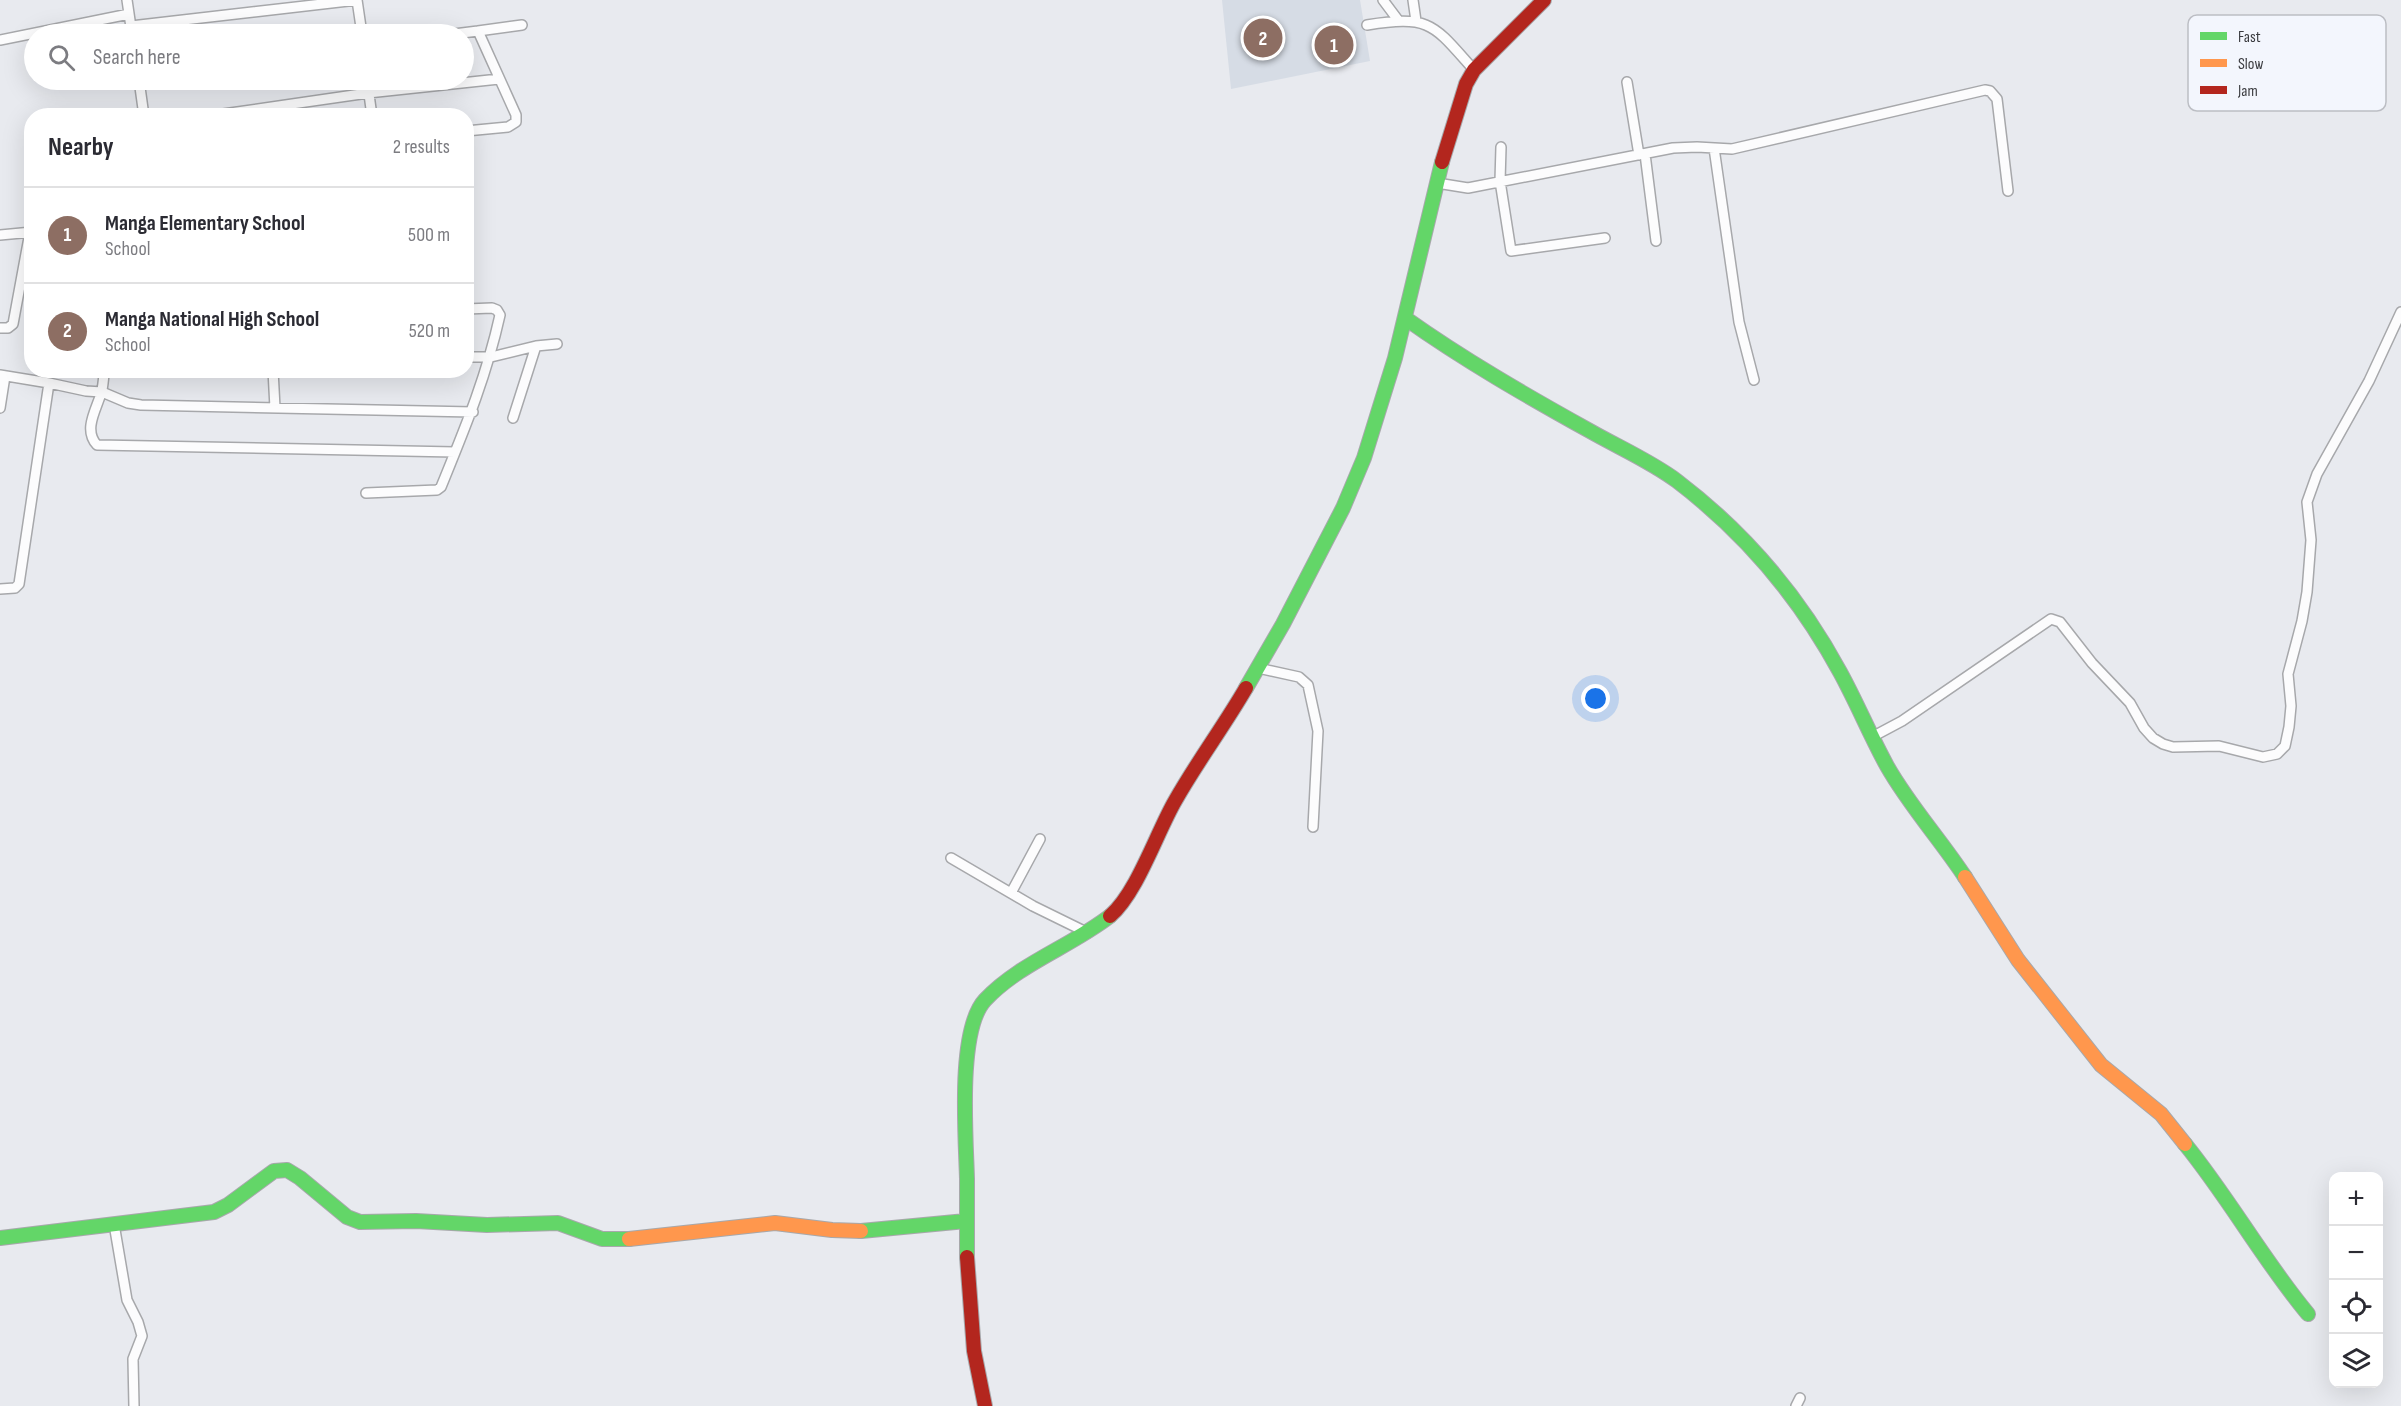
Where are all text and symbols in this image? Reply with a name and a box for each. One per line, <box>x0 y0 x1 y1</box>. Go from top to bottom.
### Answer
pin: 2 <box>1244 15 1282 60</box>
legend <box>2188 15 2386 111</box>
pin: 1 <box>1314 22 1354 68</box>
search box <box>24 24 474 90</box>
text: Fast <box>2238 28 2261 47</box>
icon: search <box>45 41 78 74</box>
text: Search here <box>93 44 180 71</box>
text: Slow <box>2238 55 2263 74</box>
text: Jam <box>2237 82 2258 101</box>
text: Nearby <box>48 132 114 163</box>
text: 2 results <box>393 135 450 159</box>
text: Manga Elementary School <box>105 210 305 237</box>
text: 1 <box>64 223 71 247</box>
text: 500 m <box>408 223 450 247</box>
text: School <box>105 237 150 261</box>
text: Manga National High School <box>105 306 319 333</box>
text: 2 <box>63 319 72 343</box>
text: 520 m <box>409 319 450 343</box>
text: School <box>105 333 150 357</box>
your location <box>1581 684 1610 713</box>
map controls <box>2329 1172 2383 1388</box>
button: + <box>2329 1172 2383 1226</box>
button: − <box>2329 1226 2383 1280</box>
button: locate <box>2329 1280 2383 1334</box>
button: layers <box>2329 1334 2383 1388</box>

